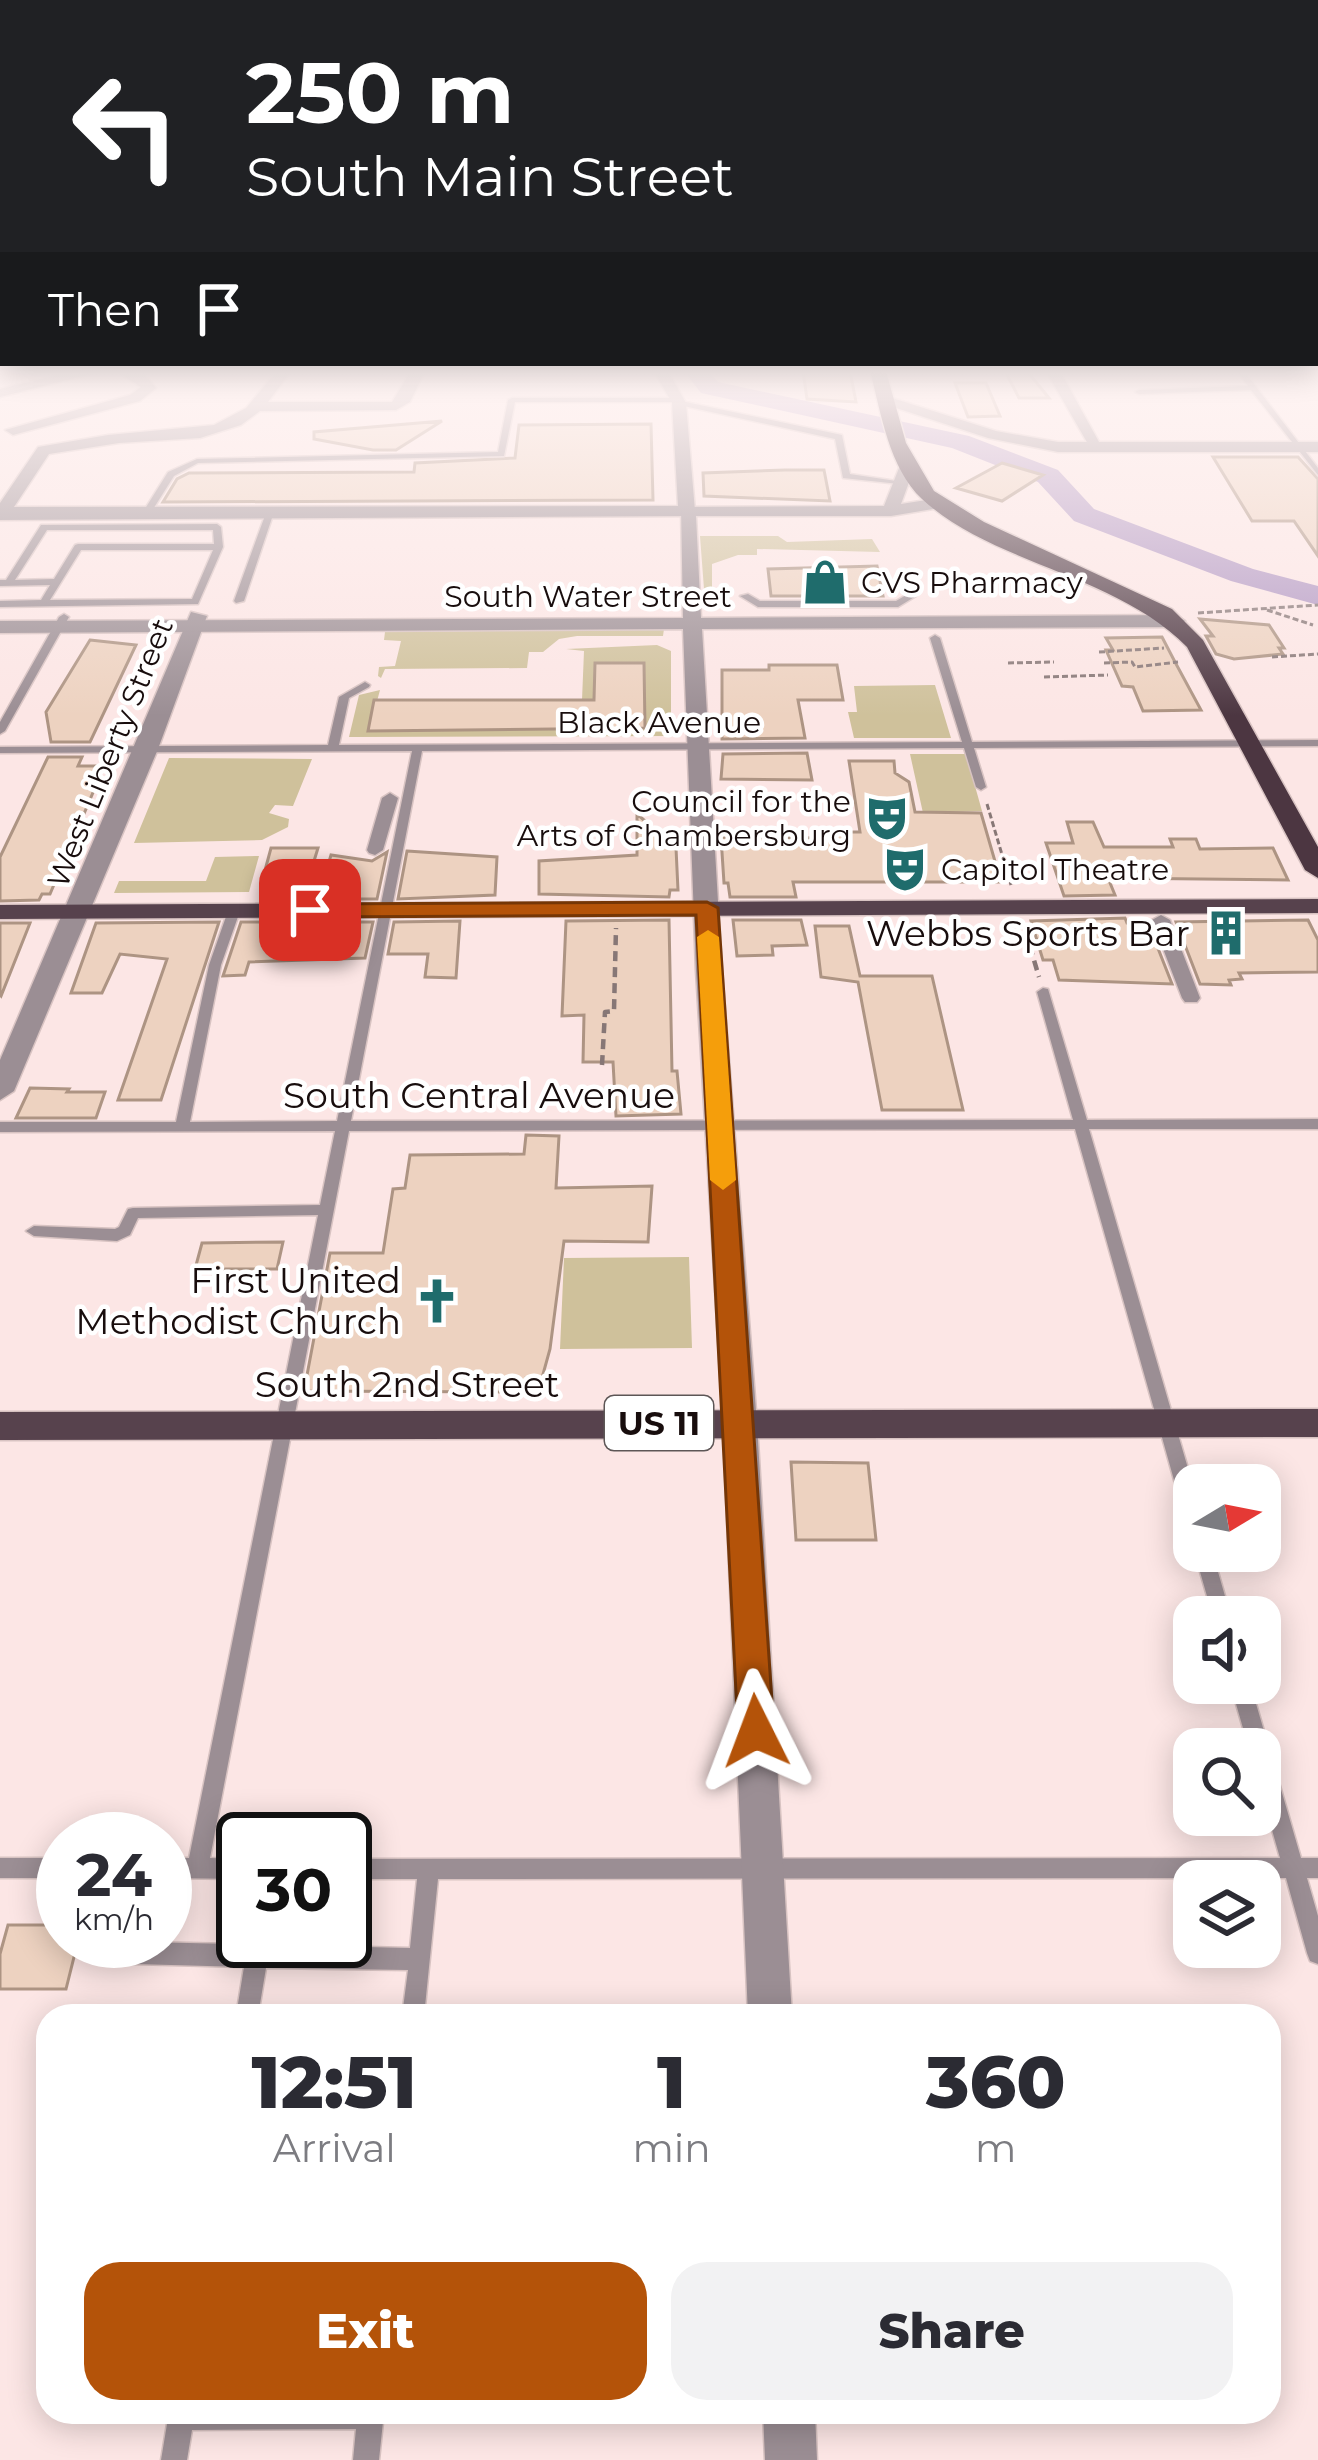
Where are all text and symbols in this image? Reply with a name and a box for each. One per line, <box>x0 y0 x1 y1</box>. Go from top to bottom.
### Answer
text: 250 m <box>246 42 514 144</box>
icon: left <box>48 48 204 204</box>
text: South Main Street <box>246 144 734 210</box>
icon: arrive <box>186 276 252 342</box>
text: Then <box>48 282 162 337</box>
shop icon: CVS Pharmacy <box>800 557 850 607</box>
place label: CVS Pharmacy <box>861 564 1083 601</box>
street label: South Water Street <box>444 578 732 615</box>
street label: West Liberty Street <box>39 613 181 893</box>
street label: Black Avenue <box>557 704 761 741</box>
place label: Council for the Arts of Chambersburg <box>517 783 851 854</box>
theatre icon: Council for the Arts of Chambersburg <box>862 793 912 843</box>
theatre icon: Capitol Theatre <box>880 844 930 894</box>
place label: Capitol Theatre <box>941 851 1169 888</box>
pin <box>259 859 361 961</box>
icon: arrive <box>277 877 343 943</box>
building icon: Webbs Sports Bar <box>1201 908 1251 958</box>
place label: Webbs Sports Bar <box>866 911 1190 955</box>
street label: South Central Avenue <box>283 1073 675 1117</box>
place label: First United Methodist Church <box>75 1258 401 1343</box>
church icon: First United Methodist Church <box>412 1276 462 1326</box>
street label: South 2nd Street <box>255 1362 559 1406</box>
road number: US 11 <box>605 1396 713 1450</box>
north arrow <box>1173 1464 1281 1572</box>
map controls <box>1173 1464 1281 1968</box>
button: sound <box>1173 1596 1281 1704</box>
position arrow <box>693 1668 819 1794</box>
button: search <box>1173 1728 1281 1836</box>
speed limit sign: 30 <box>216 1812 372 1968</box>
text: 24 <box>76 1838 152 1911</box>
button: layers <box>1173 1860 1281 1968</box>
text: km/h <box>74 1901 154 1938</box>
text: 12:51 <box>251 2038 417 2126</box>
text: 1 <box>657 2038 686 2126</box>
text: 360 <box>926 2038 1066 2126</box>
text: Arrival <box>273 2124 396 2172</box>
text: min <box>632 2124 711 2172</box>
text: m <box>975 2124 1017 2172</box>
button: Exit <box>84 2262 647 2400</box>
button: Share <box>671 2262 1233 2400</box>

